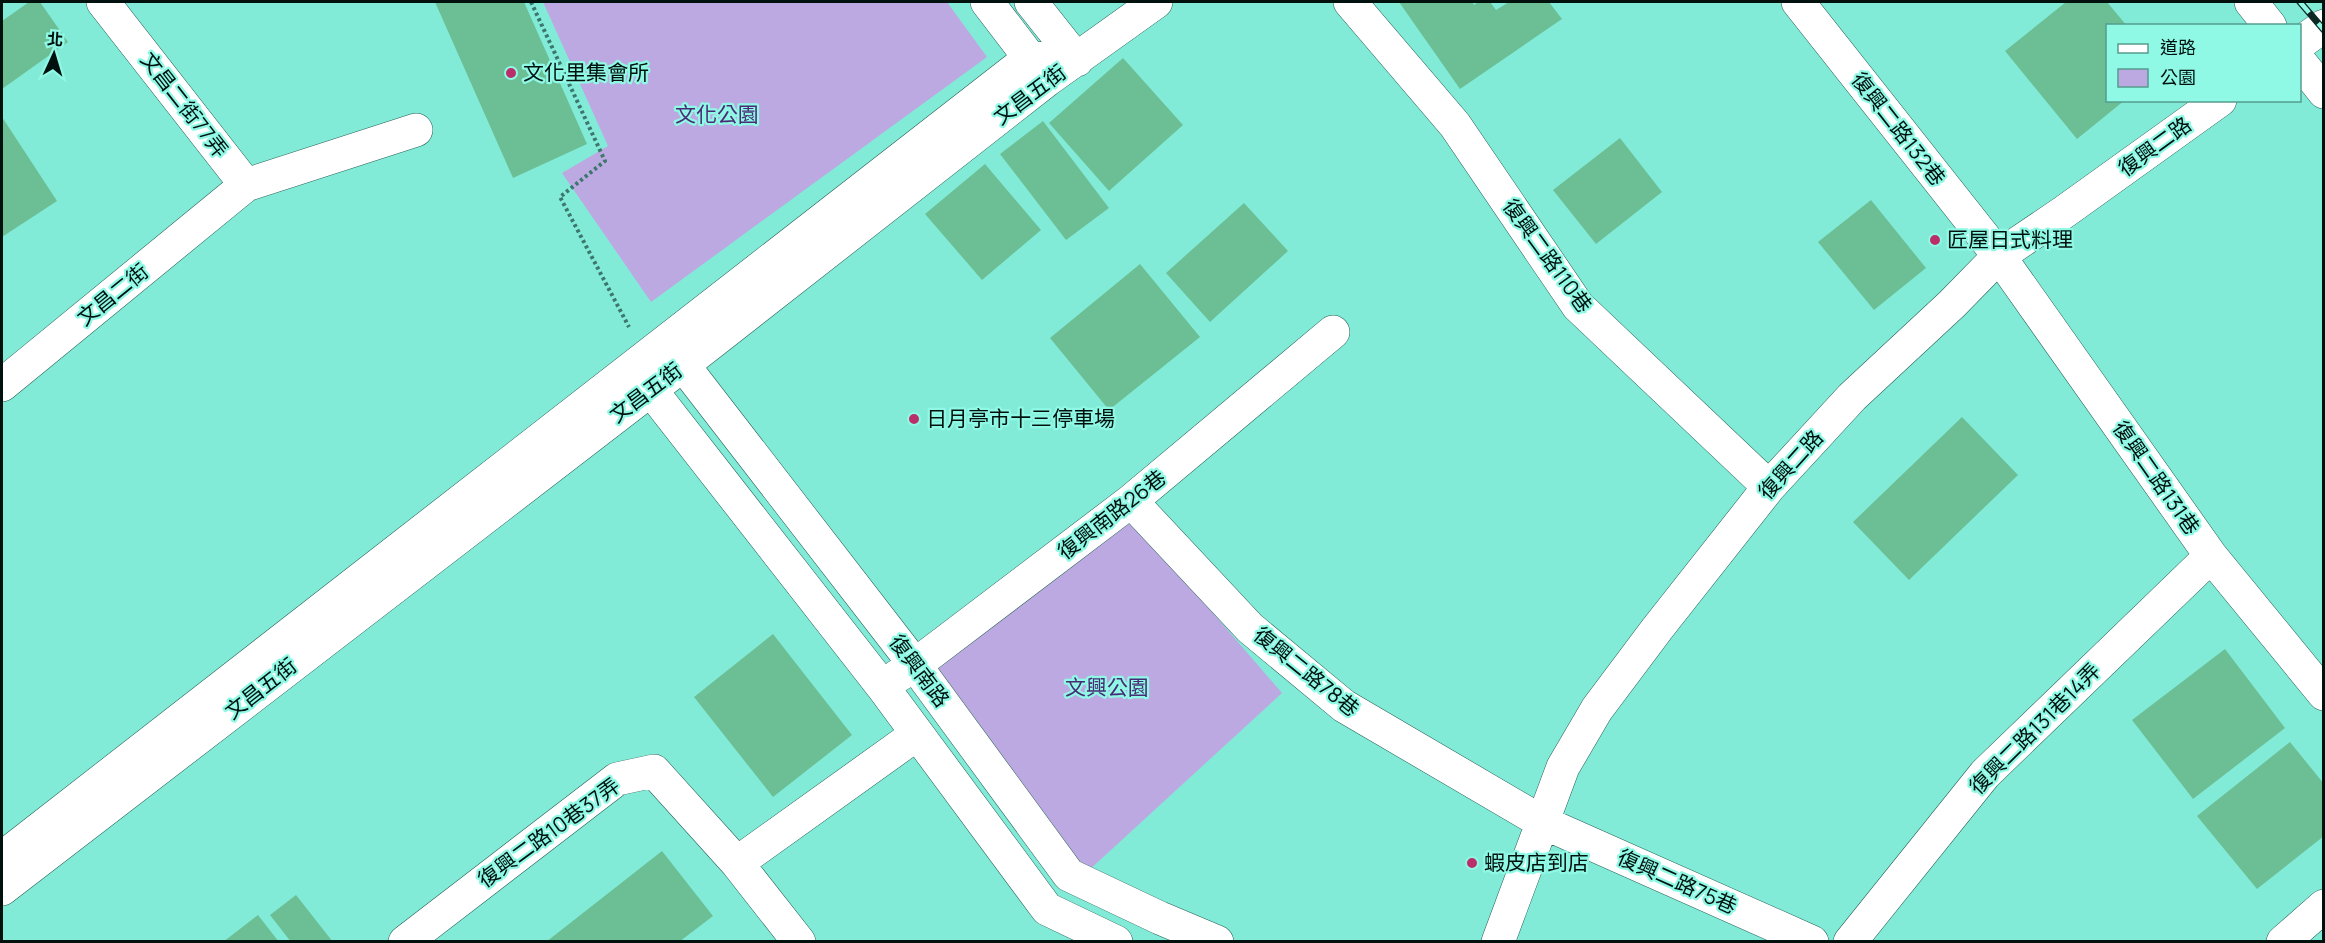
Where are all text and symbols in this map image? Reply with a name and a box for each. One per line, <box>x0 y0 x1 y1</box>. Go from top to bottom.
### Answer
north arrow <box>24 24 84 84</box>
legend <box>2106 24 2301 102</box>
text: 北 <box>46 28 64 51</box>
text: 道路 <box>2160 35 2196 59</box>
street label: 文昌二街77弄 <box>135 46 235 163</box>
place label: 文化里集會所 <box>523 58 649 86</box>
street label: 文昌五街 <box>987 58 1071 131</box>
text: 公園 <box>2160 65 2196 89</box>
marker: 文化里集會所 <box>504 66 518 80</box>
street label: 復興二路132巷 <box>1846 66 1952 191</box>
park label: 文化公園 <box>675 100 759 128</box>
street label: 復興二路 <box>2112 110 2197 182</box>
street label: 復興二路110巷 <box>1497 193 1599 318</box>
place label: 匠屋日式料理 <box>1947 225 2073 253</box>
marker: 匠屋日式料理 <box>1928 233 1942 247</box>
street label: 文昌二街 <box>71 257 154 332</box>
street label: 文昌五街 <box>603 356 687 429</box>
place label: 日月亭市十三停車場 <box>926 404 1115 432</box>
marker: 日月亭市十三停車場 <box>907 412 921 426</box>
street label: 復興二路131巷 <box>2107 415 2206 540</box>
street label: 復興二路 <box>1752 424 1829 505</box>
street label: 復興南路26巷 <box>1052 463 1171 565</box>
street label: 復興二路78巷 <box>1248 620 1365 722</box>
street label: 復興南路 <box>883 628 956 712</box>
street label: 文昌五街 <box>219 651 302 725</box>
street label: 復興二路131巷14弄 <box>1963 657 2106 800</box>
park label: 文興公園 <box>1065 673 1149 701</box>
street label: 復興二路10巷37弄 <box>472 771 625 893</box>
street label: 復興二路75巷 <box>1613 842 1741 920</box>
place label: 蝦皮店到店 <box>1484 848 1589 876</box>
marker: 蝦皮店到店 <box>1465 856 1479 870</box>

